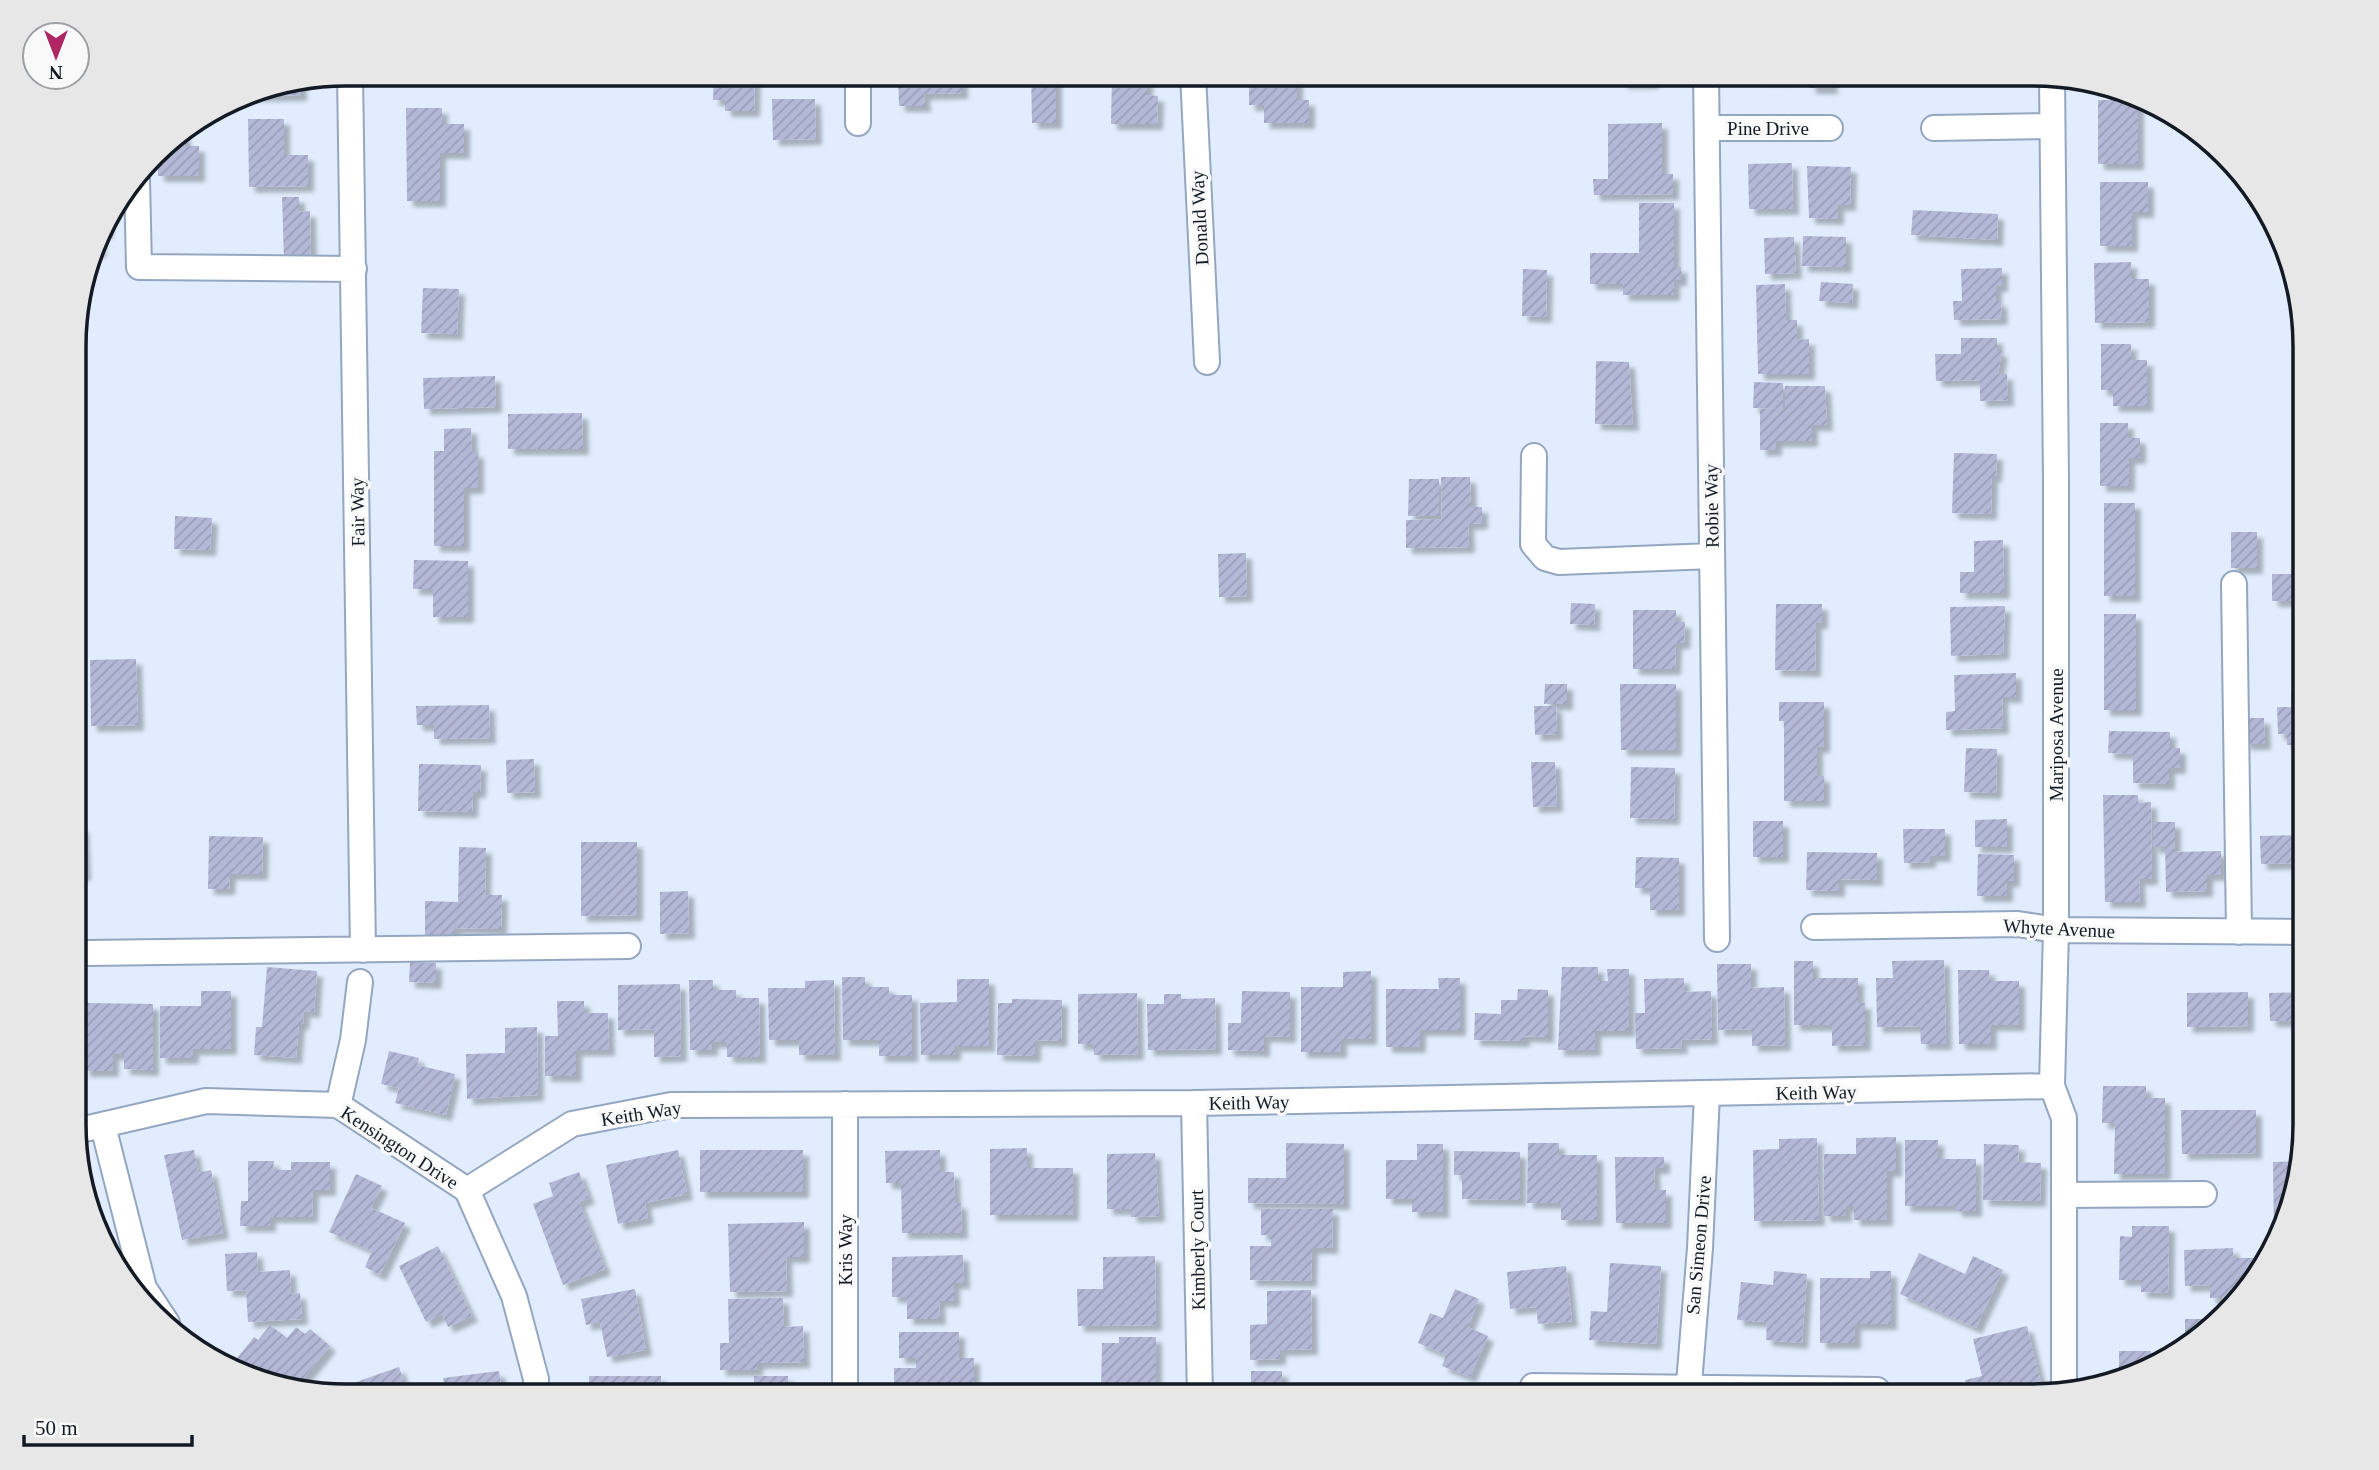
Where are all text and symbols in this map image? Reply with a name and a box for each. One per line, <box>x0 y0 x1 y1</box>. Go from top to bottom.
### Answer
north arrow <box>21 21 91 91</box>
text: N <box>49 62 63 83</box>
street label: Pine Drive <box>1727 118 1809 139</box>
street label: Donald Way <box>1187 170 1212 266</box>
street label: Robie Way <box>1700 463 1723 548</box>
street label: Fair Way <box>346 477 369 547</box>
street label: Mariposa Avenue <box>2046 668 2067 802</box>
street label: Whyte Avenue <box>2002 915 2115 942</box>
street label: Keith Way <box>1775 1081 1857 1104</box>
street label: Keith Way <box>1208 1091 1290 1114</box>
street label: Keith Way <box>599 1097 683 1130</box>
street label: Kensington Drive <box>337 1102 462 1193</box>
street label: San Simeon Drive <box>1682 1175 1715 1315</box>
street label: Kimberly Court <box>1186 1189 1209 1311</box>
street label: Kris Way <box>835 1214 856 1286</box>
scale bar <box>24 1404 192 1448</box>
text: 50 m <box>35 1416 78 1440</box>

